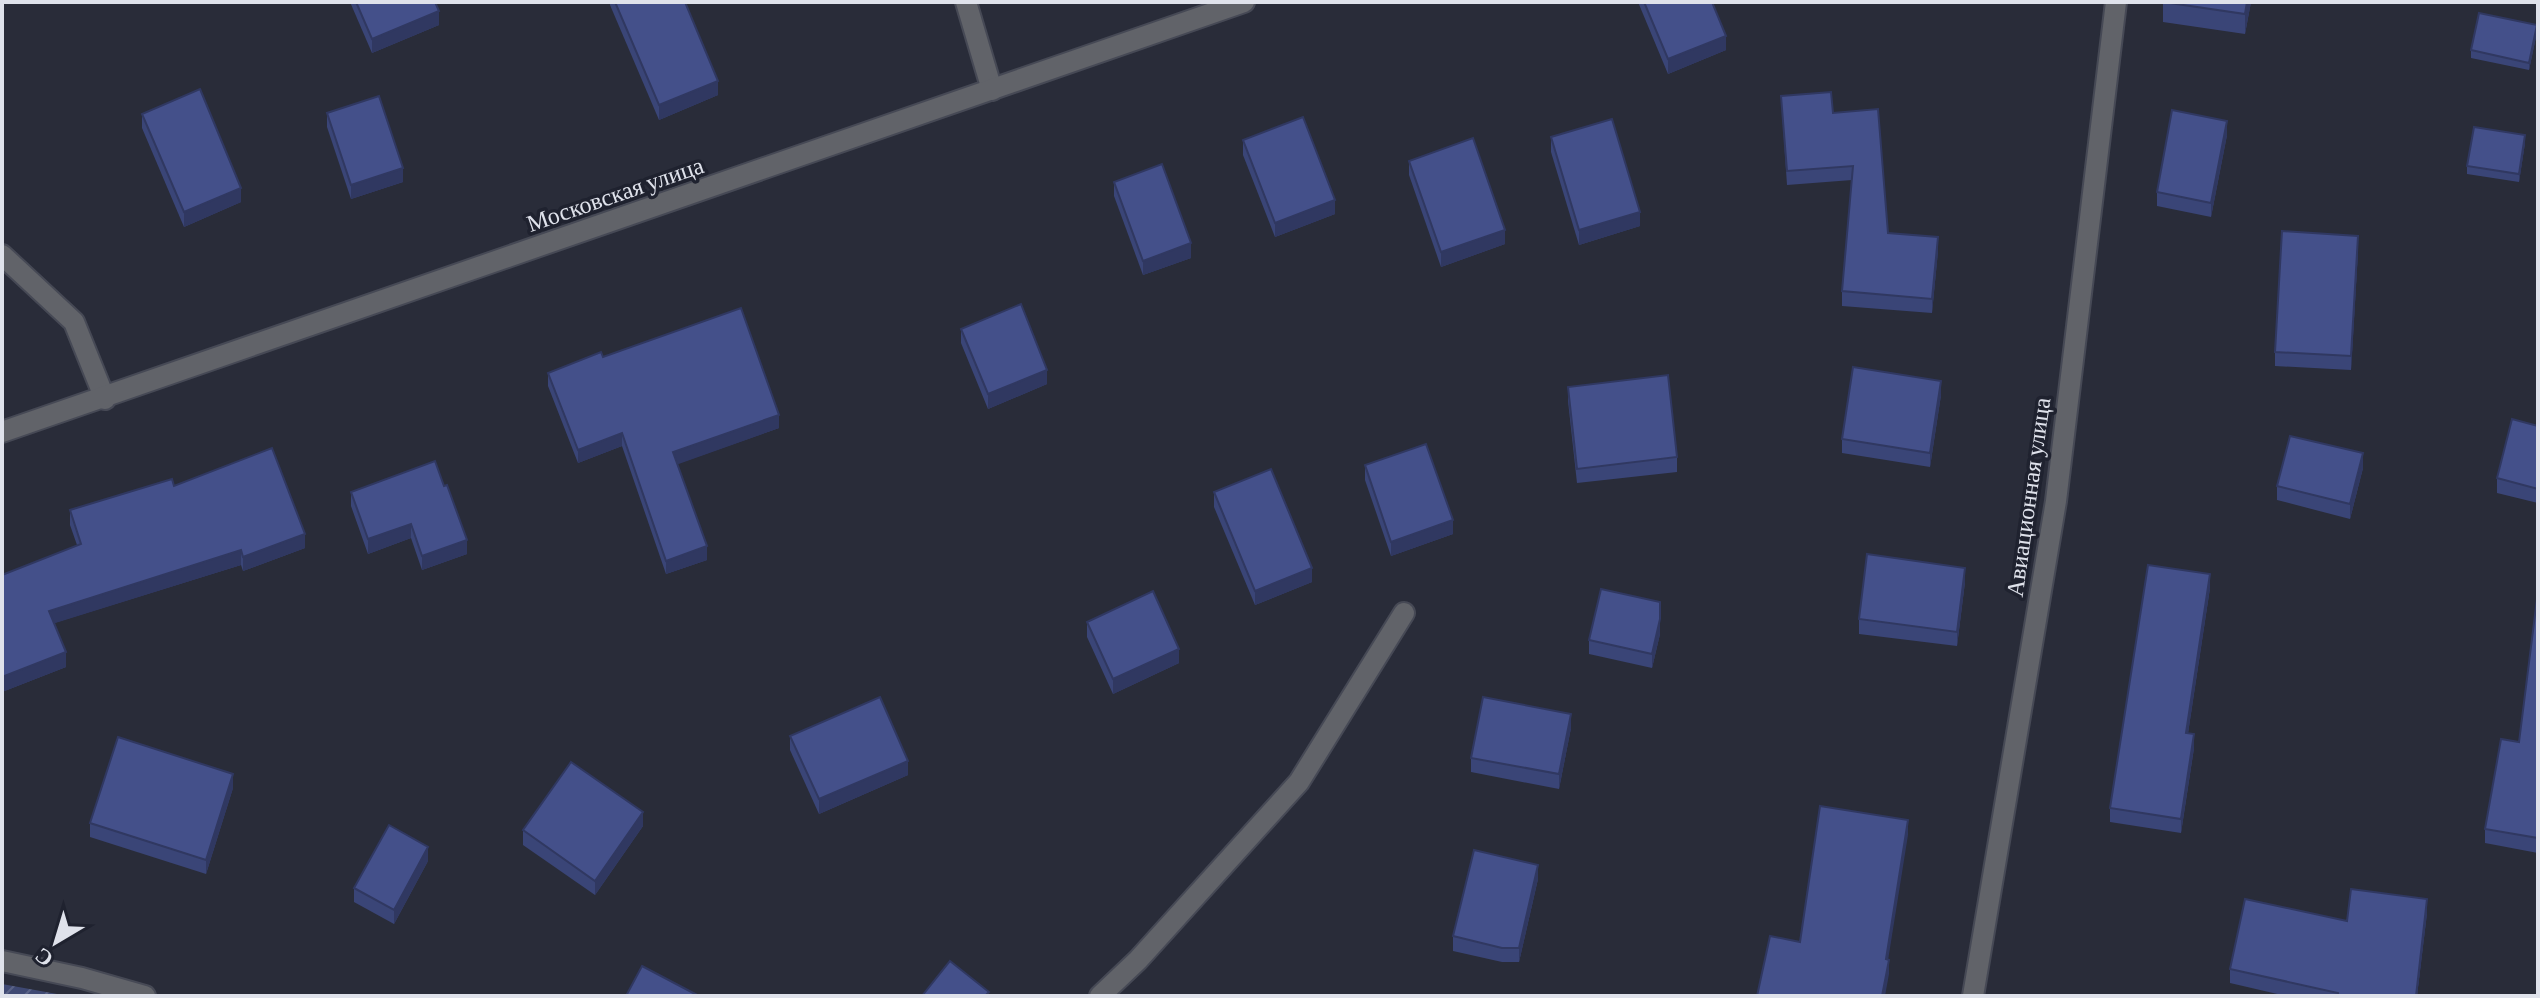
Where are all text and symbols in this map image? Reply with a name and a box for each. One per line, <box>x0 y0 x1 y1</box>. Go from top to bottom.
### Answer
street label: Московская улица <box>523 151 707 237</box>
street label: Авиационная улица <box>2001 395 2055 598</box>
north arrow <box>16 902 96 982</box>
text: С <box>30 943 58 972</box>

